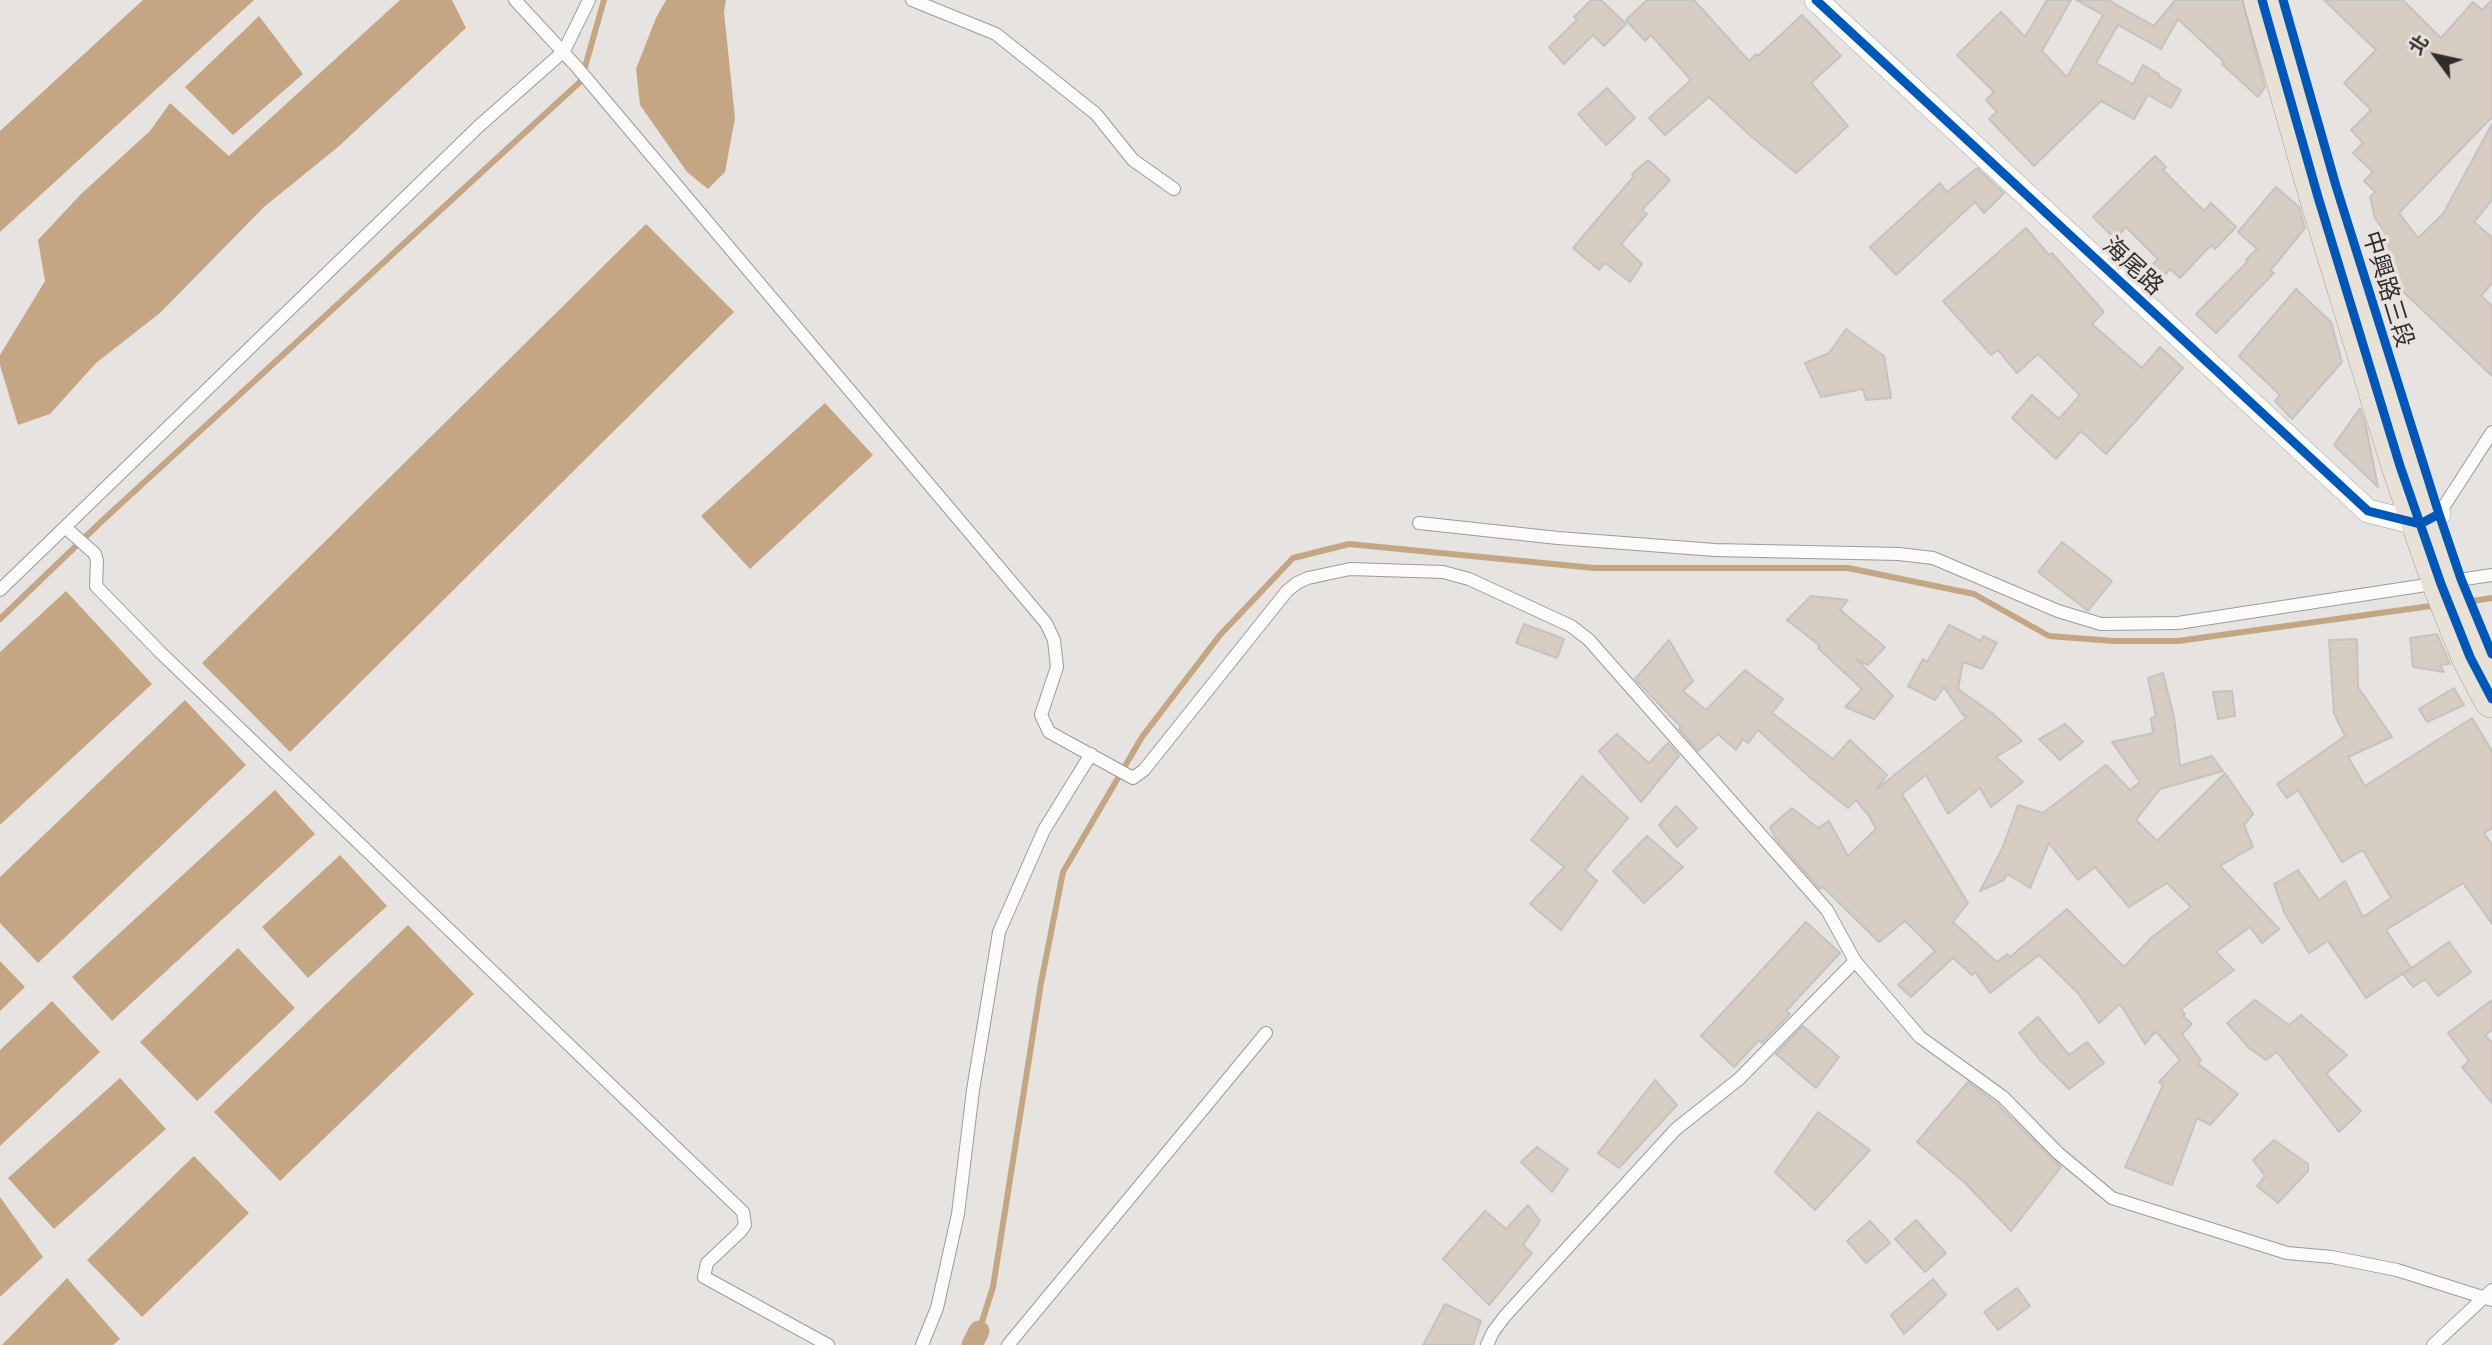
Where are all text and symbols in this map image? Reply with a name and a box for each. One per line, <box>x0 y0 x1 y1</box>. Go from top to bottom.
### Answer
north arrow <box>2401 21 2471 91</box>
text: 北 <box>2403 30 2433 59</box>
street label: 中興路三段 <box>2357 227 2419 351</box>
street label: 海尾路 <box>2097 231 2169 301</box>

